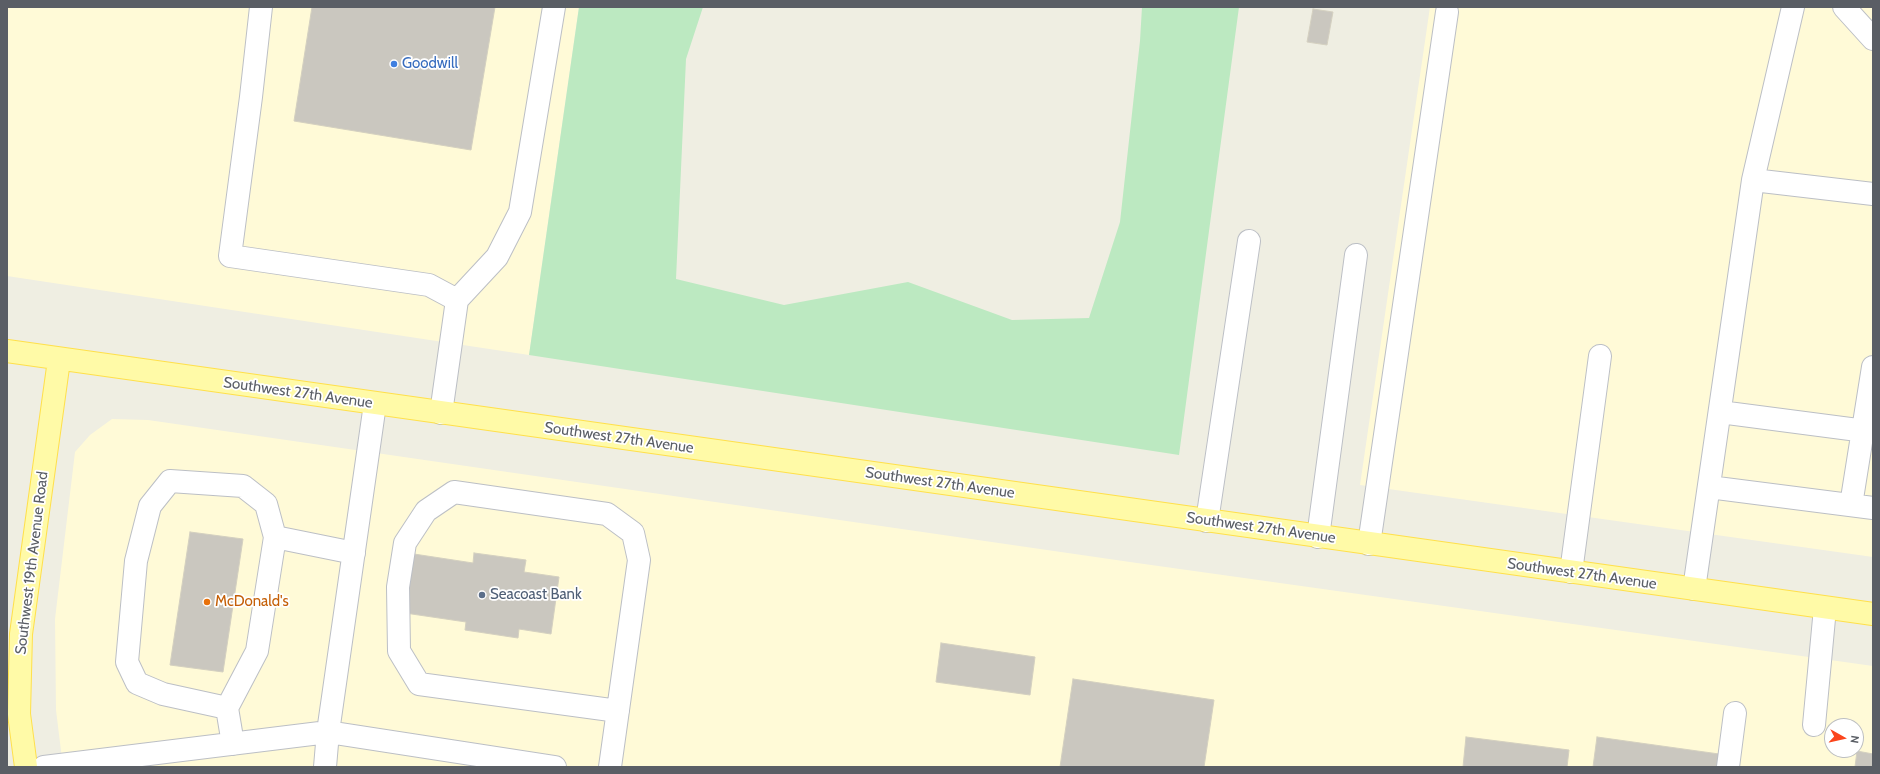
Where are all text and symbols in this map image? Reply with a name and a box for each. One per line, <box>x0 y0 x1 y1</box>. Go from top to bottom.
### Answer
place label: Goodwill <box>402 55 458 73</box>
marker: Goodwill <box>389 59 399 69</box>
street label: Southwest 27th Avenue <box>222 374 374 412</box>
street label: Southwest 27th Avenue <box>543 419 695 457</box>
street label: Southwest 27th Avenue <box>864 464 1016 502</box>
street label: Southwest 19th Avenue Road <box>12 470 52 656</box>
street label: Southwest 27th Avenue <box>1185 509 1337 547</box>
street label: Southwest 27th Avenue <box>1506 555 1658 593</box>
place label: Seacoast Bank <box>490 586 582 604</box>
marker: Seacoast Bank <box>477 590 487 600</box>
place label: McDonald's <box>215 593 289 611</box>
marker: McDonald's <box>202 597 212 607</box>
north arrow <box>1824 718 1864 758</box>
text: N <box>1847 735 1862 744</box>

